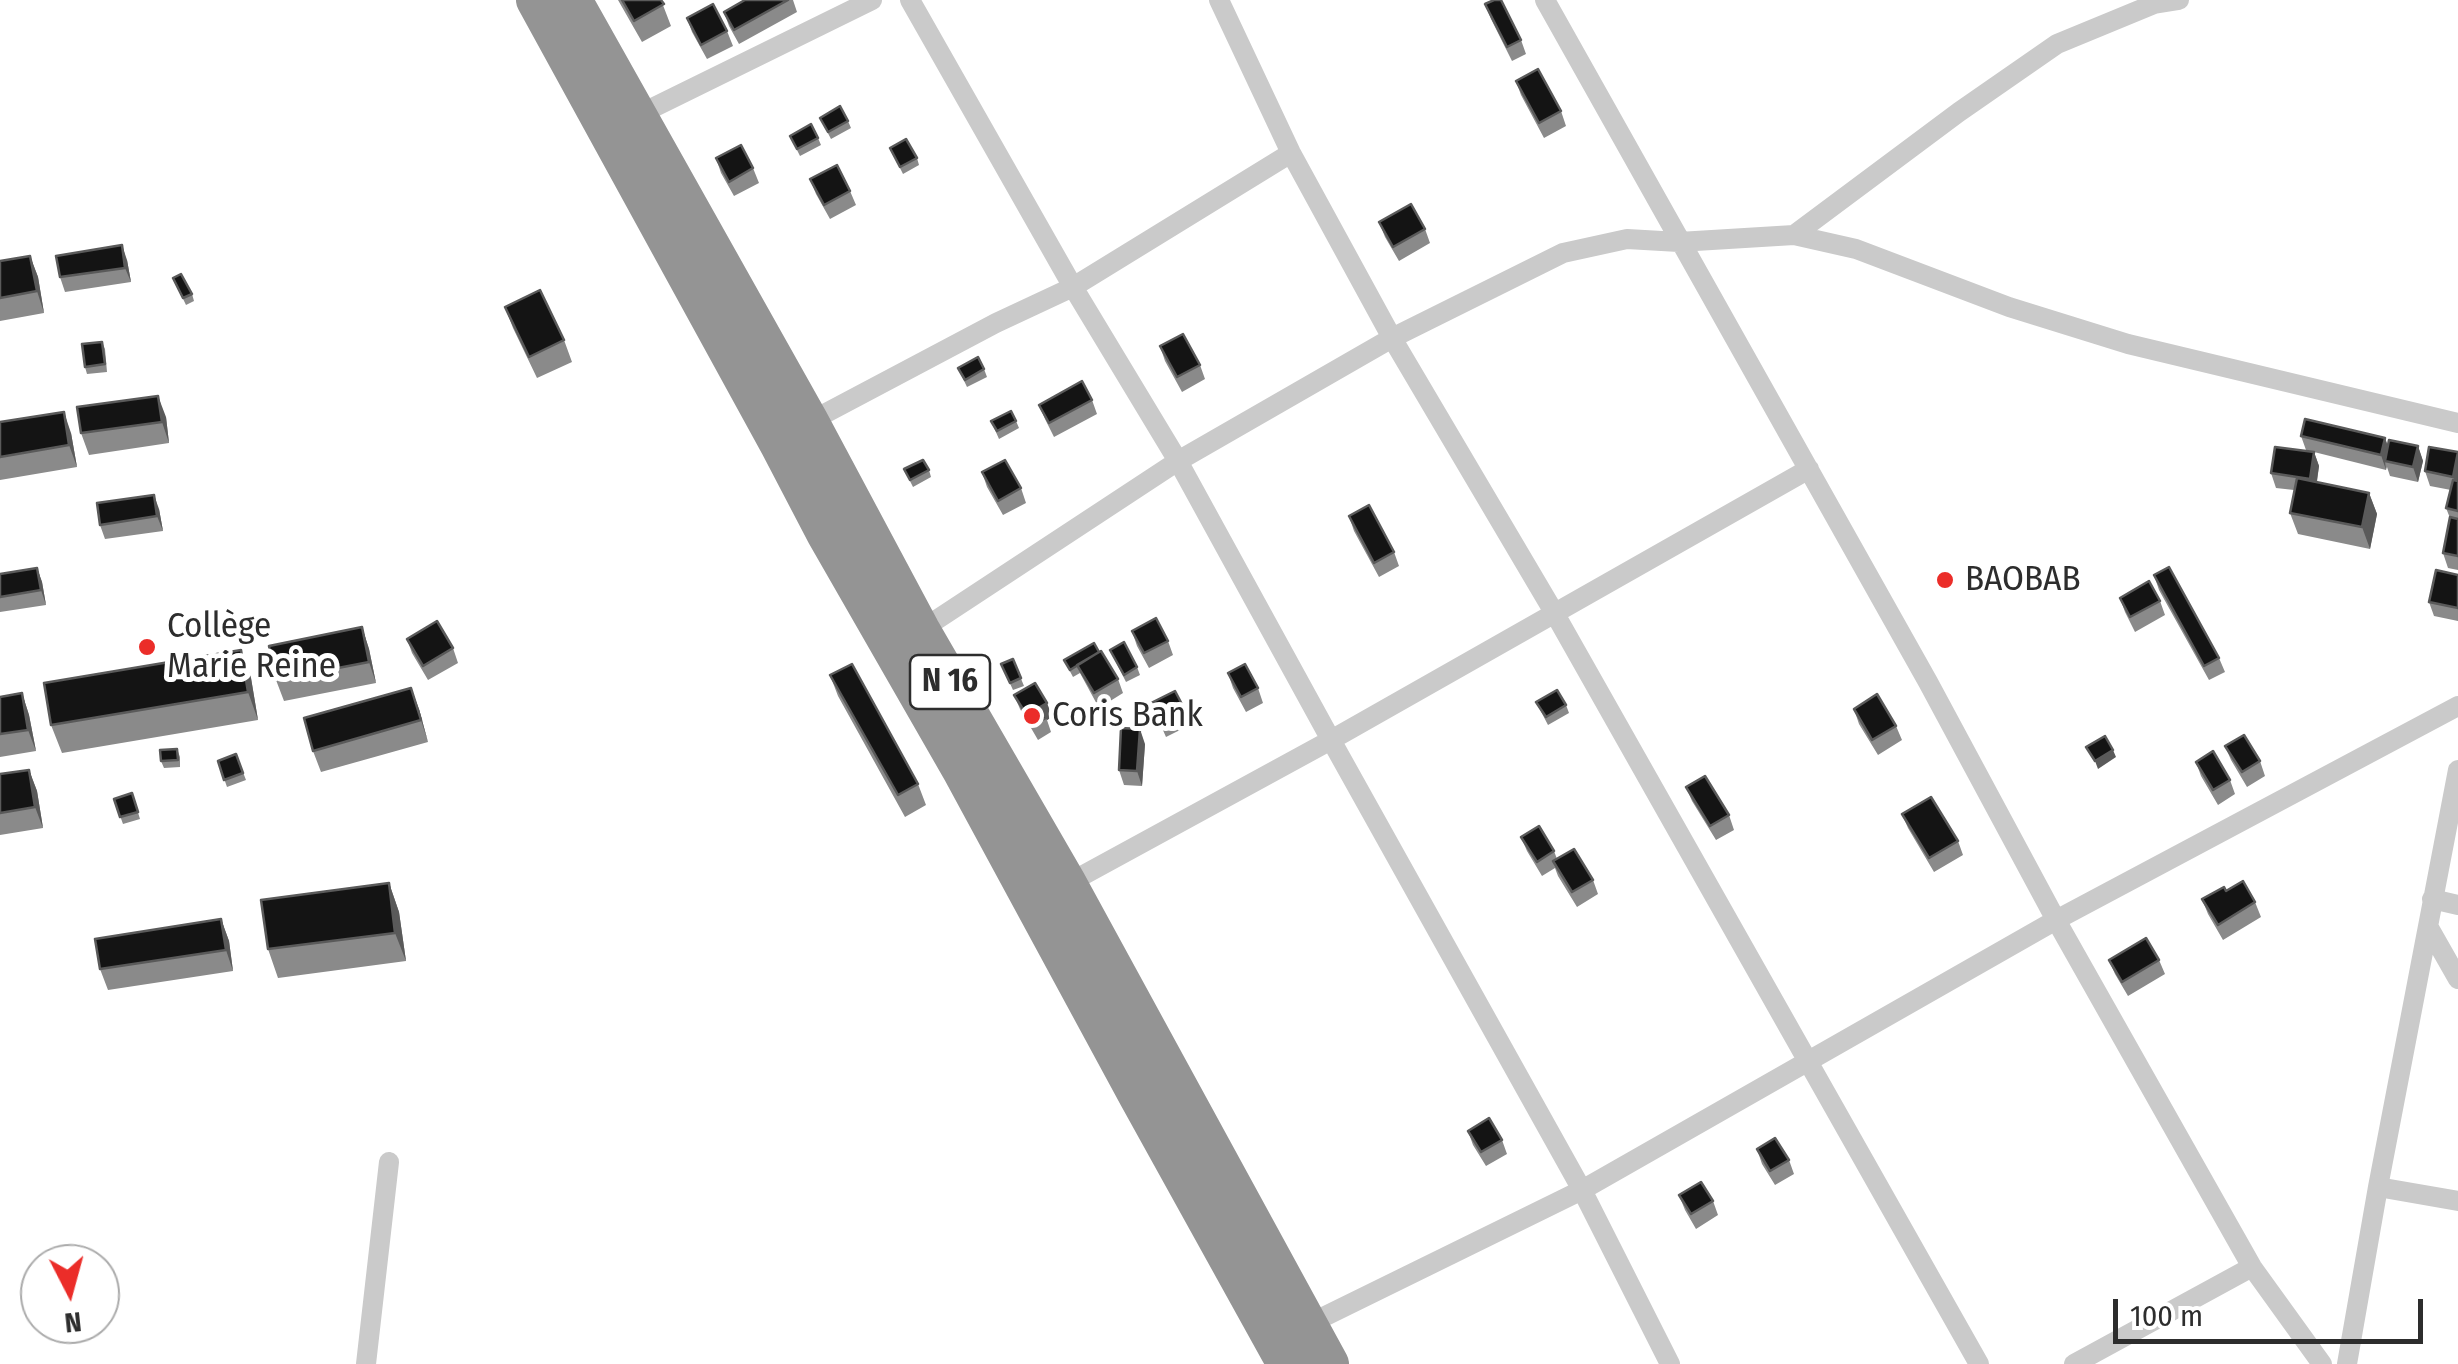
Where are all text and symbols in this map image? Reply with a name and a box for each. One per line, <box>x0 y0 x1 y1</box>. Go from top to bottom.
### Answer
place label: BAOBAB <box>1965 559 2081 601</box>
marker: BAOBAB <box>1934 569 1956 591</box>
place label: Collège Marie Reine <box>167 606 336 688</box>
marker: Collège Marie Reine <box>136 636 158 658</box>
road number: N 16 <box>910 655 990 709</box>
place label: Coris Bank <box>1052 695 1203 737</box>
marker: Coris Bank <box>1021 705 1043 727</box>
north arrow <box>20 1244 120 1344</box>
scale bar <box>2118 1279 2428 1341</box>
text: 100 m <box>2130 1298 2203 1334</box>
text: N <box>63 1305 83 1340</box>

